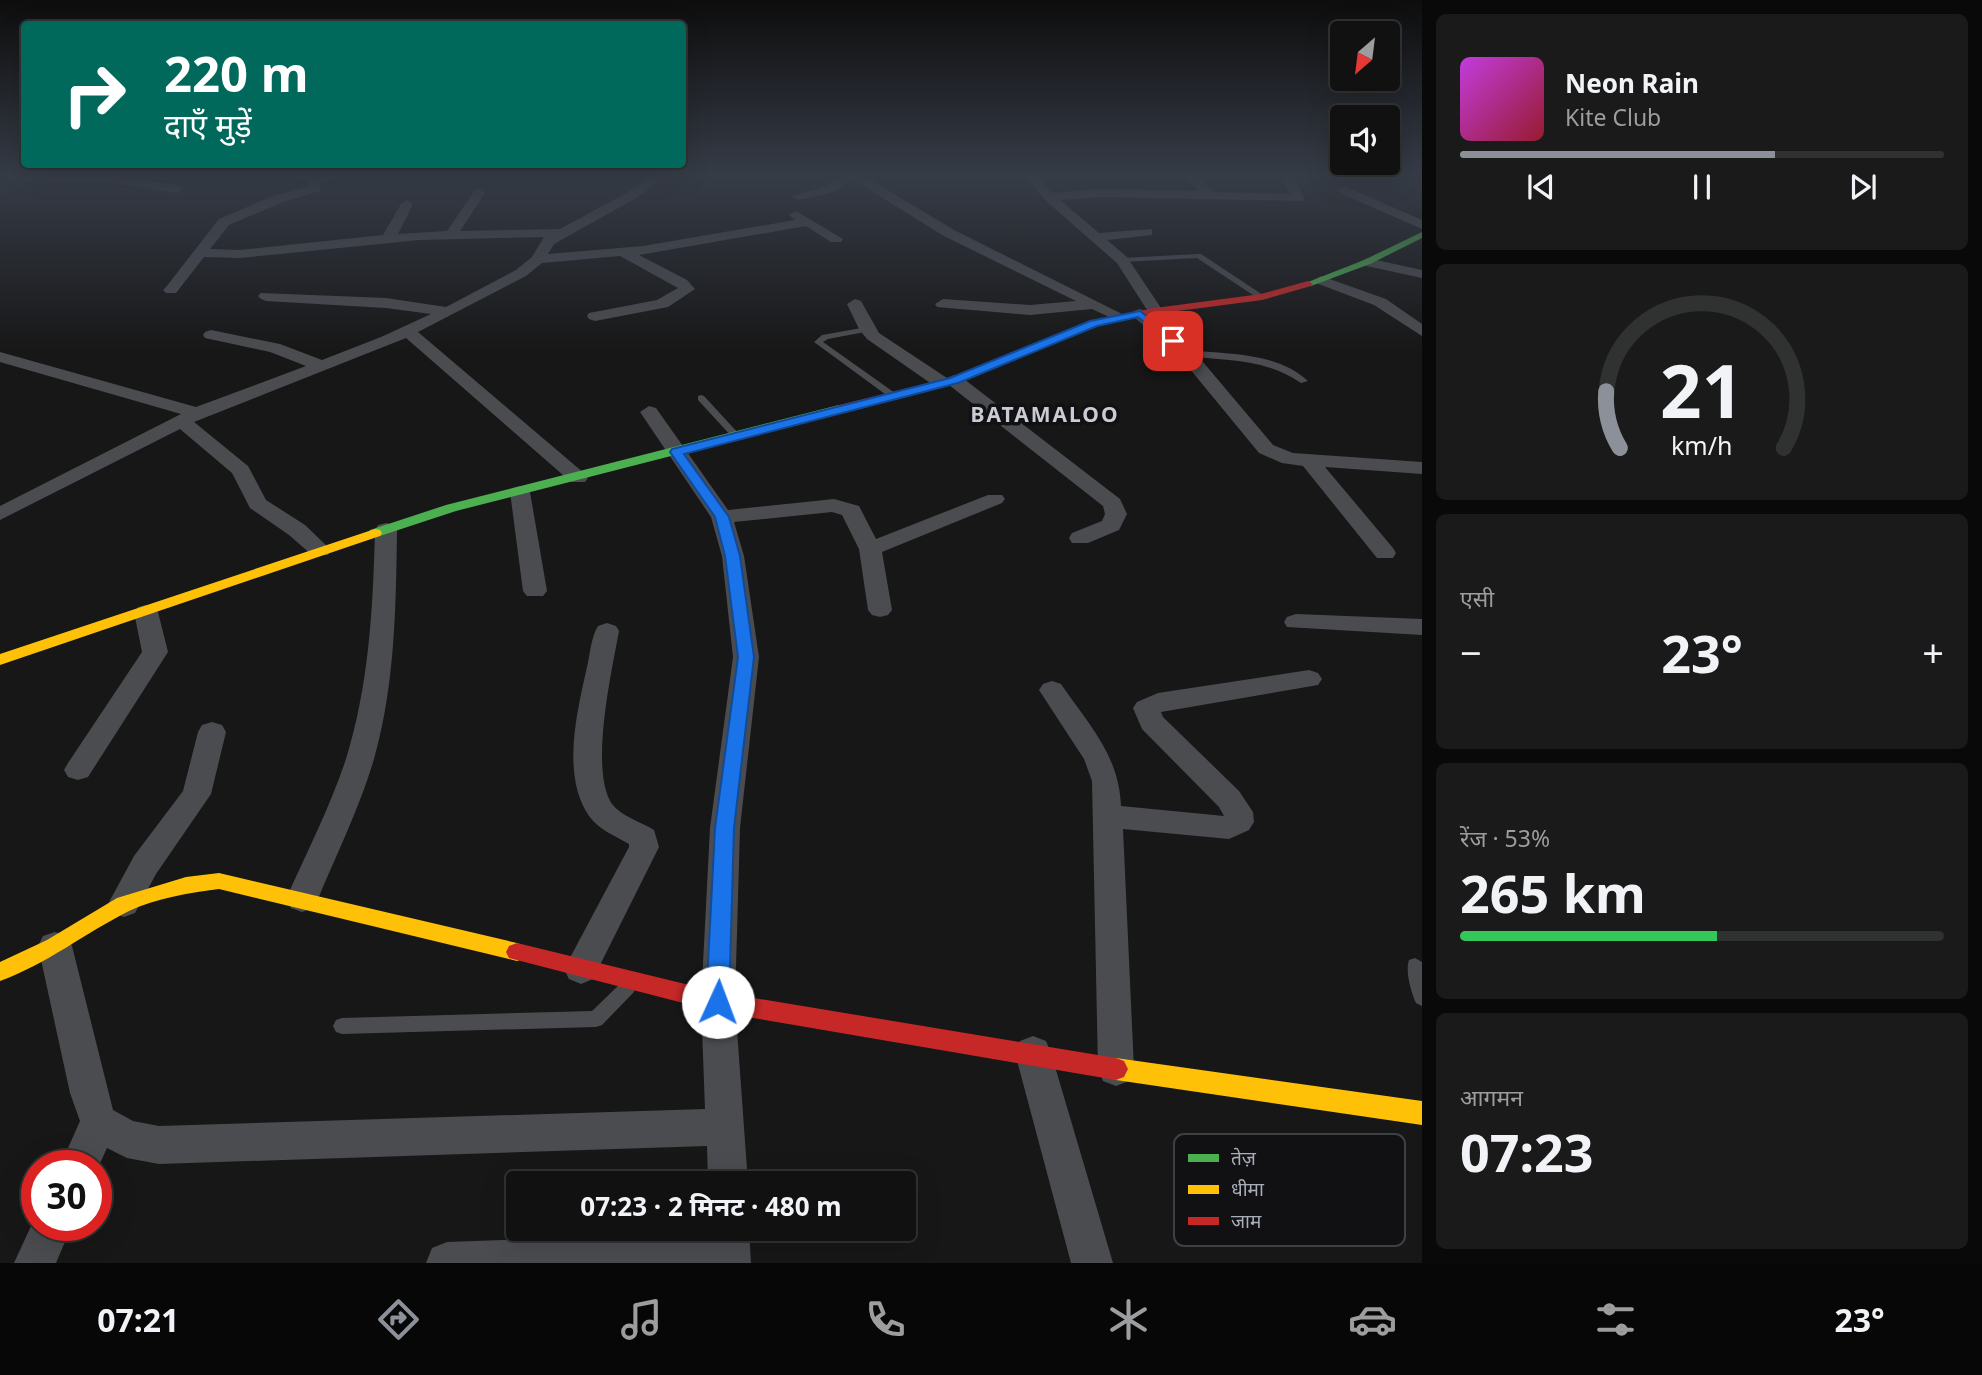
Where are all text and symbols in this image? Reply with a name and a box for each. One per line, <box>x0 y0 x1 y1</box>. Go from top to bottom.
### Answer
north arrow <box>1330 21 1400 91</box>
map controls <box>1330 21 1400 175</box>
text: 220 m <box>164 40 309 106</box>
icon: right <box>49 49 140 140</box>
text: Neon Rain <box>1565 65 1699 101</box>
text: Kite Club <box>1565 101 1661 133</box>
text: दाएँ मुड़ें <box>164 103 252 146</box>
button: sound <box>1330 105 1400 175</box>
icon: previous <box>1522 168 1560 206</box>
icon: pause <box>1683 168 1721 206</box>
icon: next <box>1844 168 1882 206</box>
pin <box>1143 311 1203 371</box>
icon: arrive <box>1154 322 1192 360</box>
text: 21 <box>1660 340 1744 439</box>
district label: BATAMALOO <box>970 400 1120 428</box>
text: km/h <box>1671 427 1733 461</box>
text: एसी <box>1460 582 1494 614</box>
text: 23° <box>1661 617 1743 688</box>
text: − <box>1460 626 1482 678</box>
text: + <box>1922 626 1944 678</box>
text: रेंज · 53% <box>1460 822 1550 854</box>
text: 265 km <box>1460 857 1646 928</box>
position arrow <box>681 965 755 1039</box>
text: आगमन <box>1460 1081 1523 1113</box>
text: 07:23 <box>1460 1116 1594 1187</box>
legend <box>1174 1134 1405 1246</box>
text: तेज़ <box>1231 1145 1257 1171</box>
speed limit sign: 30 <box>21 1150 112 1241</box>
text: धीमा <box>1231 1176 1265 1202</box>
text: 07:23 · 2 मिनट · 480 m <box>580 1188 842 1224</box>
text: जाम <box>1231 1208 1262 1234</box>
icon: directions <box>374 1295 423 1344</box>
icon: music <box>617 1295 666 1344</box>
icon: phone <box>861 1295 910 1344</box>
icon: climate <box>1104 1295 1153 1344</box>
icon: car <box>1348 1295 1397 1344</box>
icon: filters <box>1591 1295 1640 1344</box>
text: 07:21 <box>97 1298 179 1341</box>
text: 23° <box>1835 1298 1885 1341</box>

